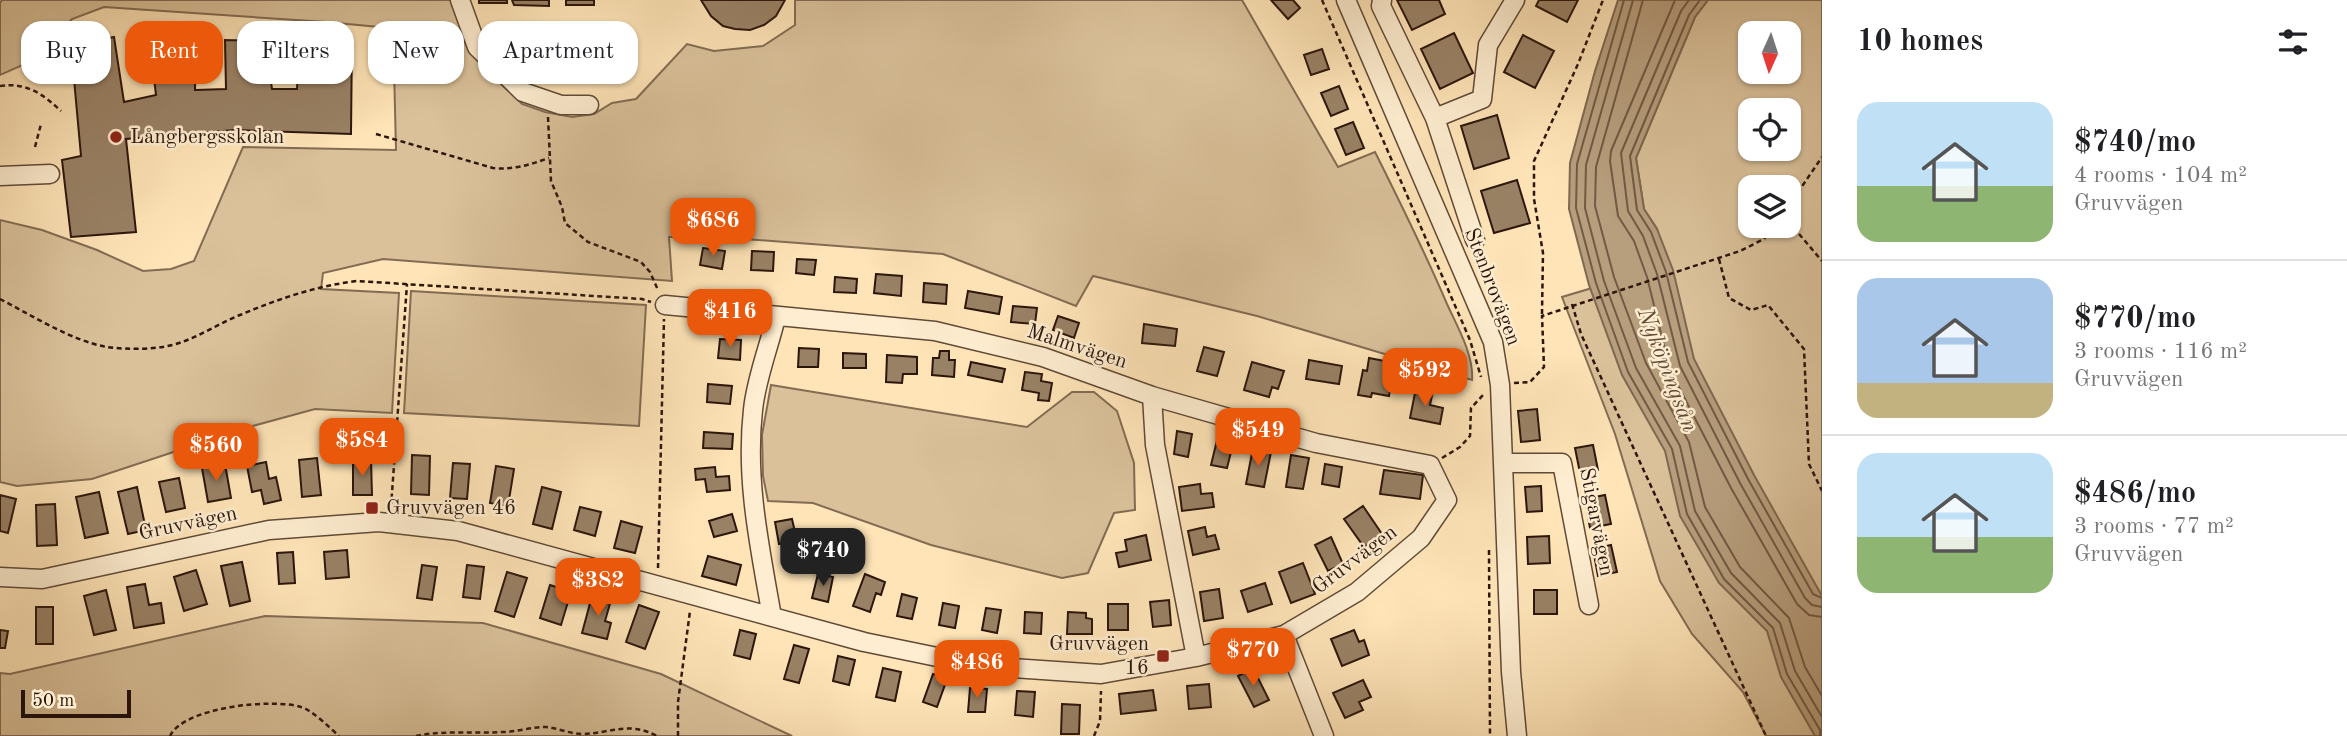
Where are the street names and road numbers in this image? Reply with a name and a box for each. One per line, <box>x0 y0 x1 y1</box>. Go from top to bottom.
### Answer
street label: Stenbrovägen <box>1460 225 1524 349</box>
street label: Malmvägen <box>1024 321 1130 373</box>
street label: Stigarvägen <box>1575 466 1617 578</box>
street label: Gruvvägen <box>137 503 239 545</box>
street label: Gruvvägen <box>1309 522 1401 598</box>

